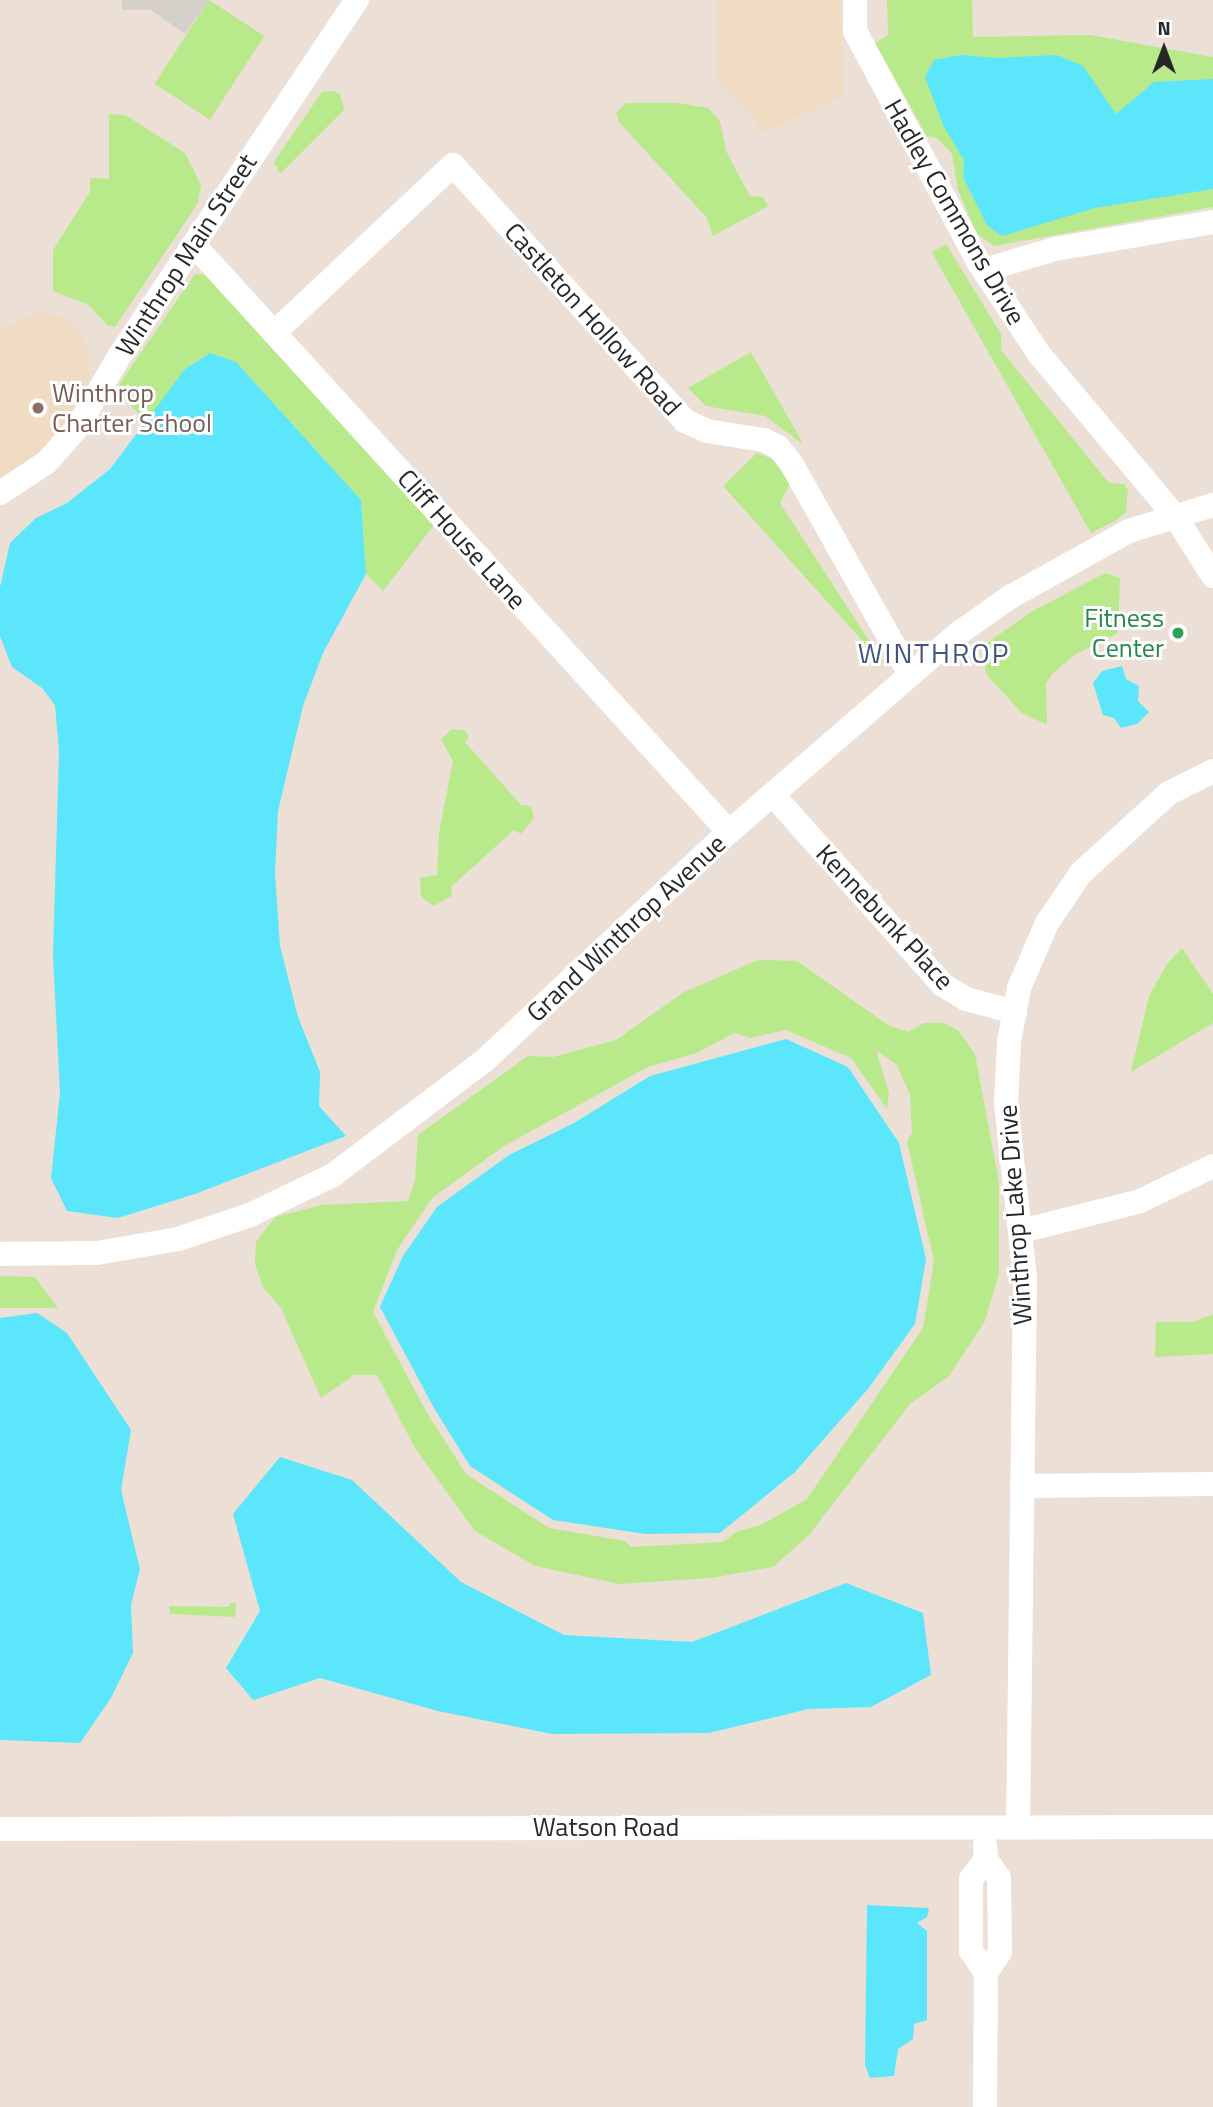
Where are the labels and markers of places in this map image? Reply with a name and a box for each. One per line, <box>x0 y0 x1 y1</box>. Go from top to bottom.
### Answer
place label: Winthrop Charter School <box>52 377 212 438</box>
marker: Winthrop Charter School <box>30 400 46 416</box>
place label: Fitness Center <box>1084 602 1164 664</box>
marker: Fitness Center <box>1170 625 1186 641</box>

